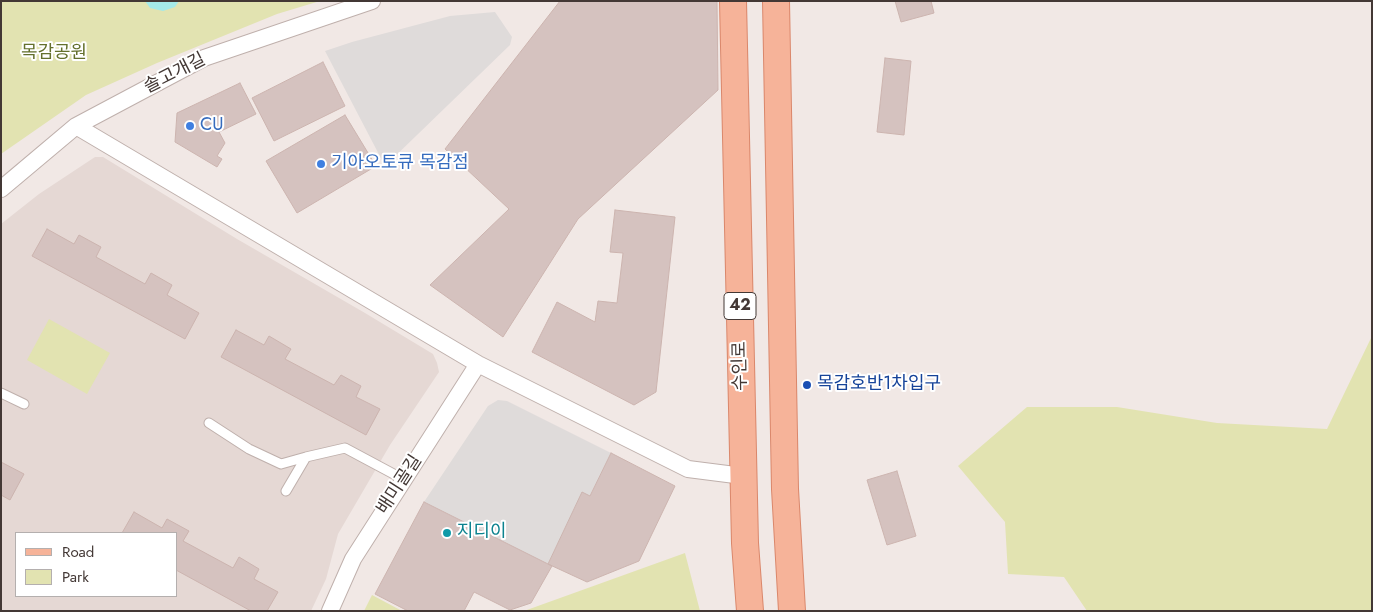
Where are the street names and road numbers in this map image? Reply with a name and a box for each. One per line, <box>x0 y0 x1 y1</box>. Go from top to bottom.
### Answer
street label: 솔고개길 <box>141 49 209 99</box>
road number: 42 <box>724 292 756 320</box>
street label: 수인로 <box>730 341 752 391</box>
street label: 배미골길 <box>373 451 427 519</box>

